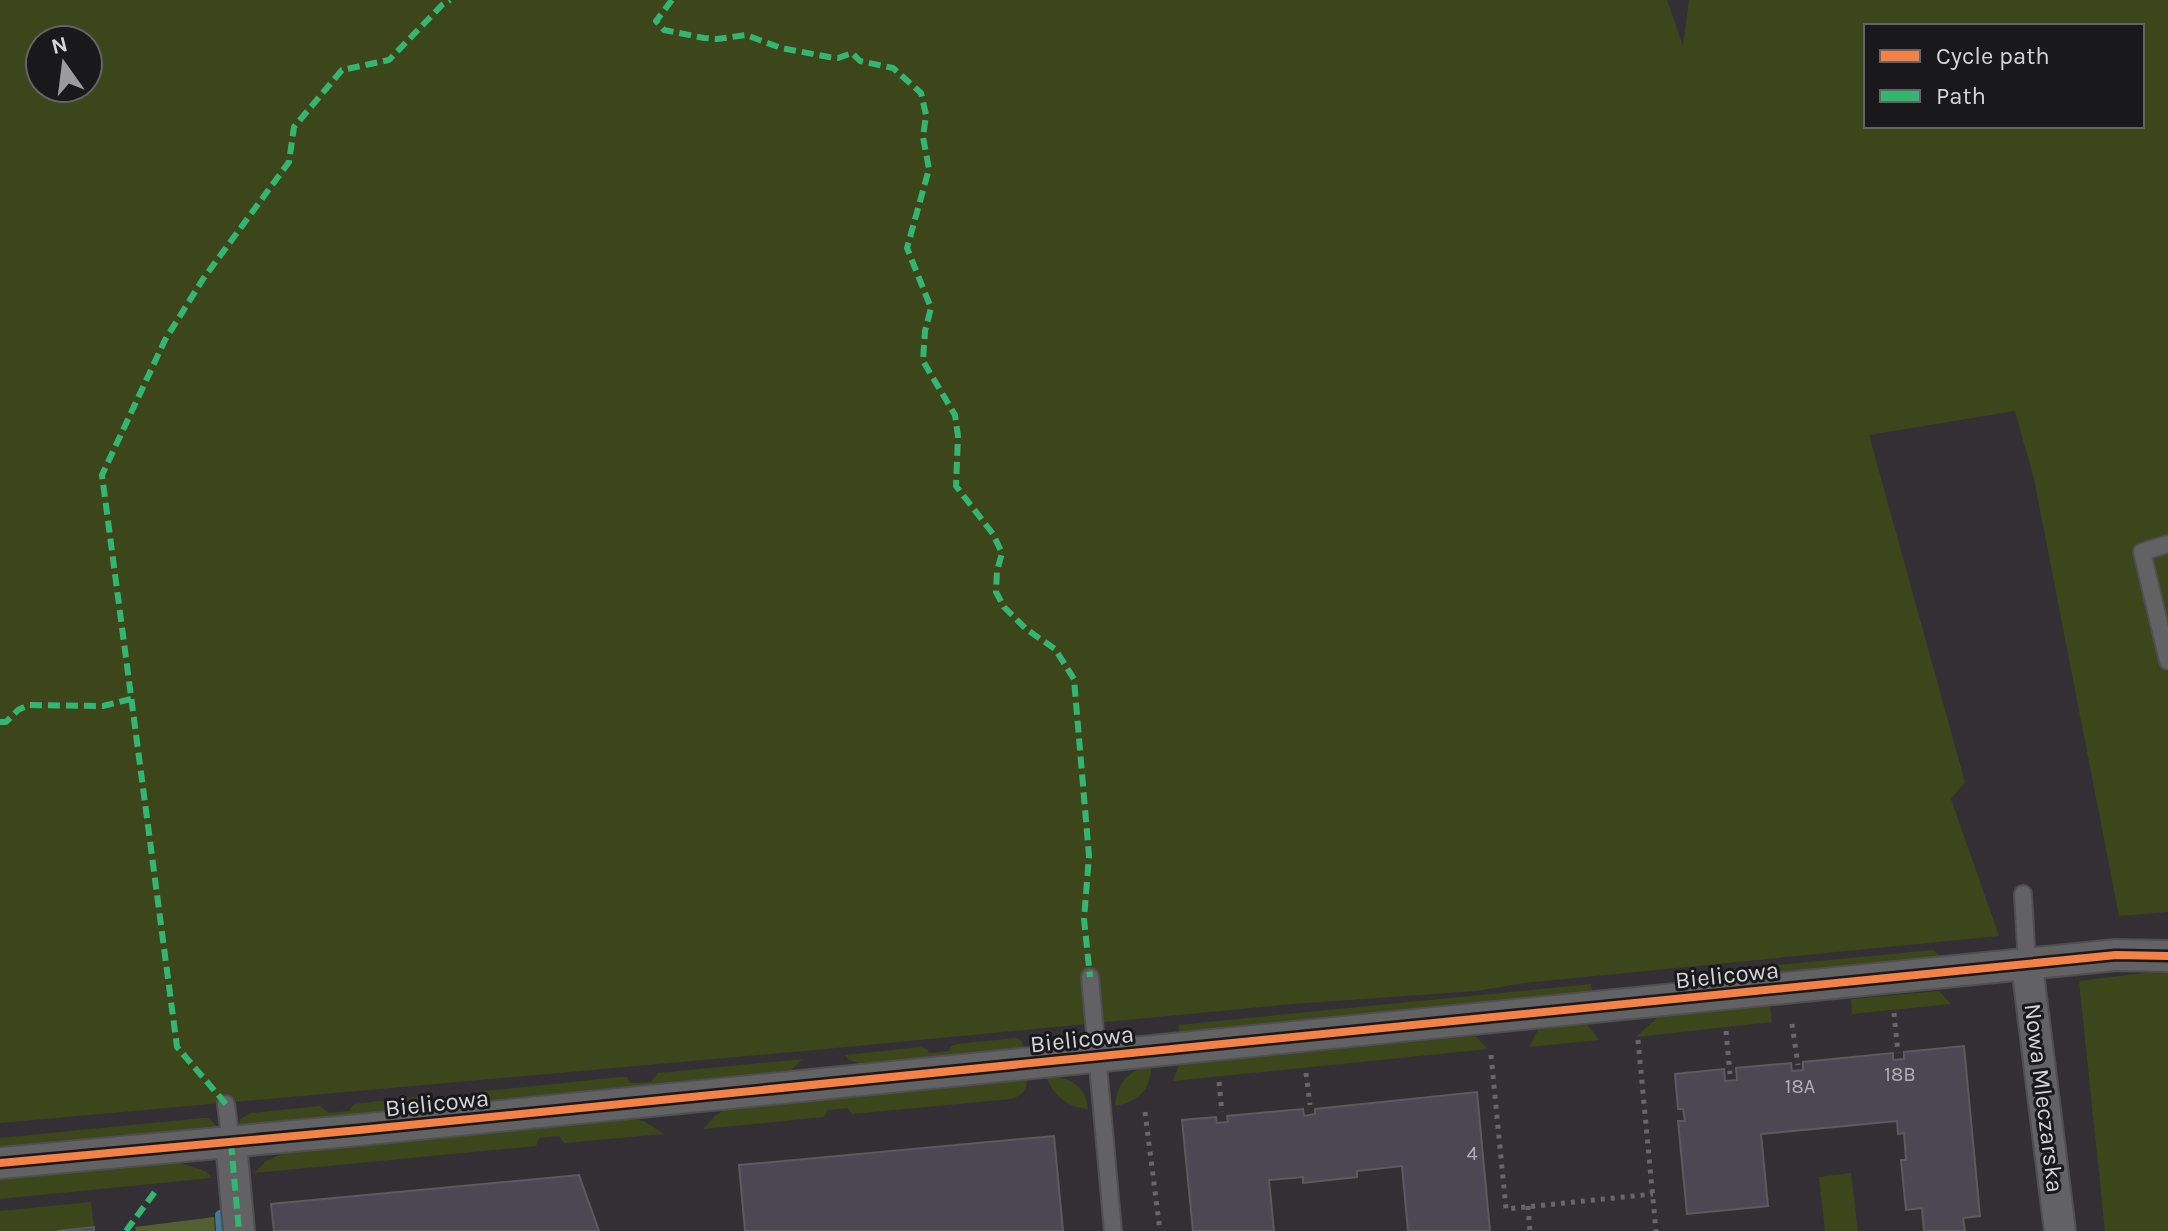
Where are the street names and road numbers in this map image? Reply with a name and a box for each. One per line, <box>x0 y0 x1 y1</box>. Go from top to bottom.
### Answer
street label: Bielicowa <box>1674 956 1780 994</box>
street label: Nowa Mleczarska <box>2019 1002 2069 1194</box>
street label: Bielicowa <box>1029 1020 1135 1058</box>
street label: Bielicowa <box>384 1084 490 1122</box>

